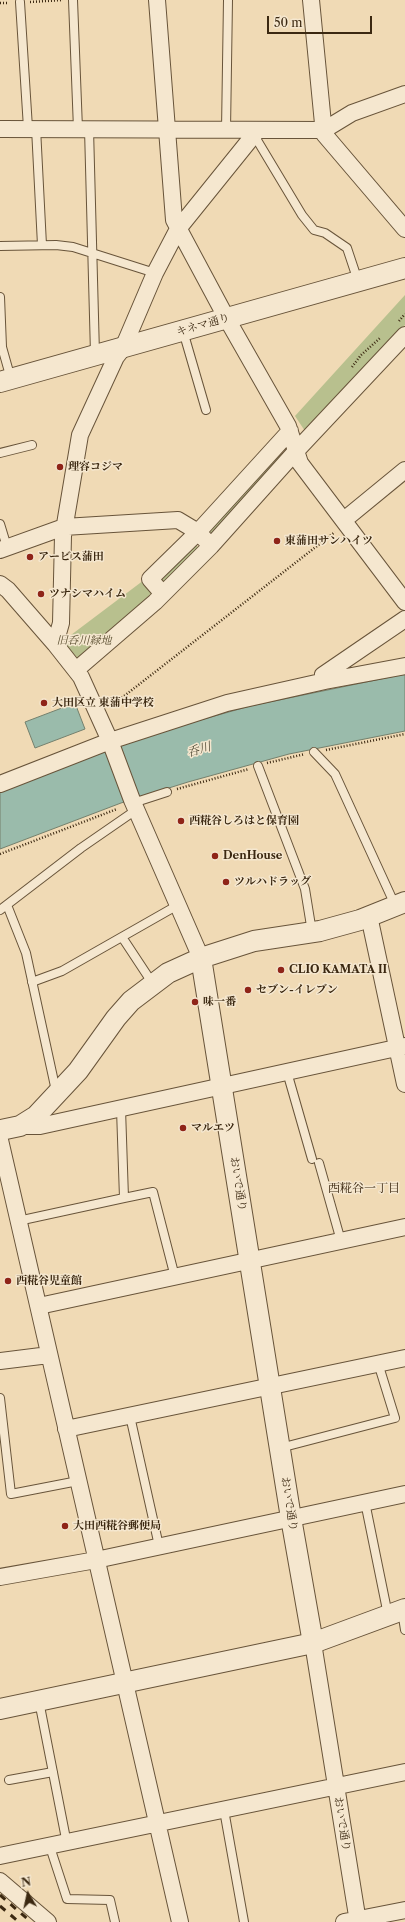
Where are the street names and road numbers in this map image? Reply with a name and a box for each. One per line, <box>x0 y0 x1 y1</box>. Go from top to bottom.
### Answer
street label: キネマ通り <box>175 311 231 339</box>
street label: おいで通り <box>227 1156 249 1212</box>
street label: おいで通り <box>278 1476 300 1532</box>
street label: おいで通り <box>331 1796 353 1852</box>

